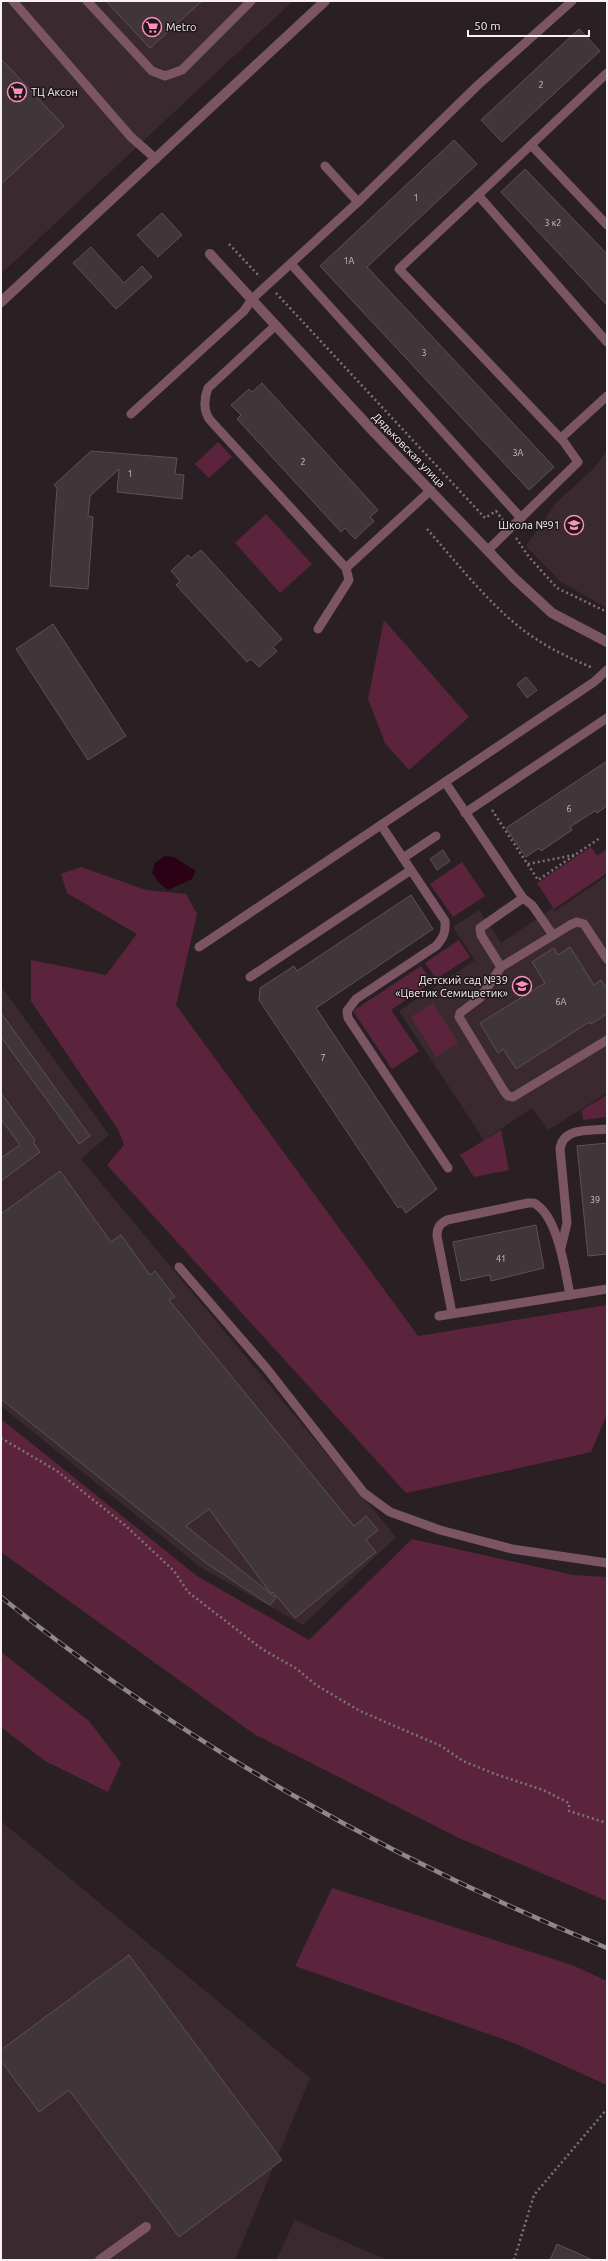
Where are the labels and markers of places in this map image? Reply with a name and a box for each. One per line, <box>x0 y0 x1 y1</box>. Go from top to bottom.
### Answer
supermarket icon: Metro <box>141 16 163 38</box>
place label: Metro <box>166 21 197 33</box>
supermarket icon: ТЦ Аксон <box>6 81 28 103</box>
place label: ТЦ Аксон <box>31 86 78 98</box>
school or university icon: Школа №91 <box>563 514 585 536</box>
place label: Школа №91 <box>498 519 560 531</box>
place label: Детский сад №39 «Цветик Семицветик» <box>395 974 508 999</box>
school or university icon: Детский сад №39 «Цветик Семицветик» <box>511 975 533 997</box>

